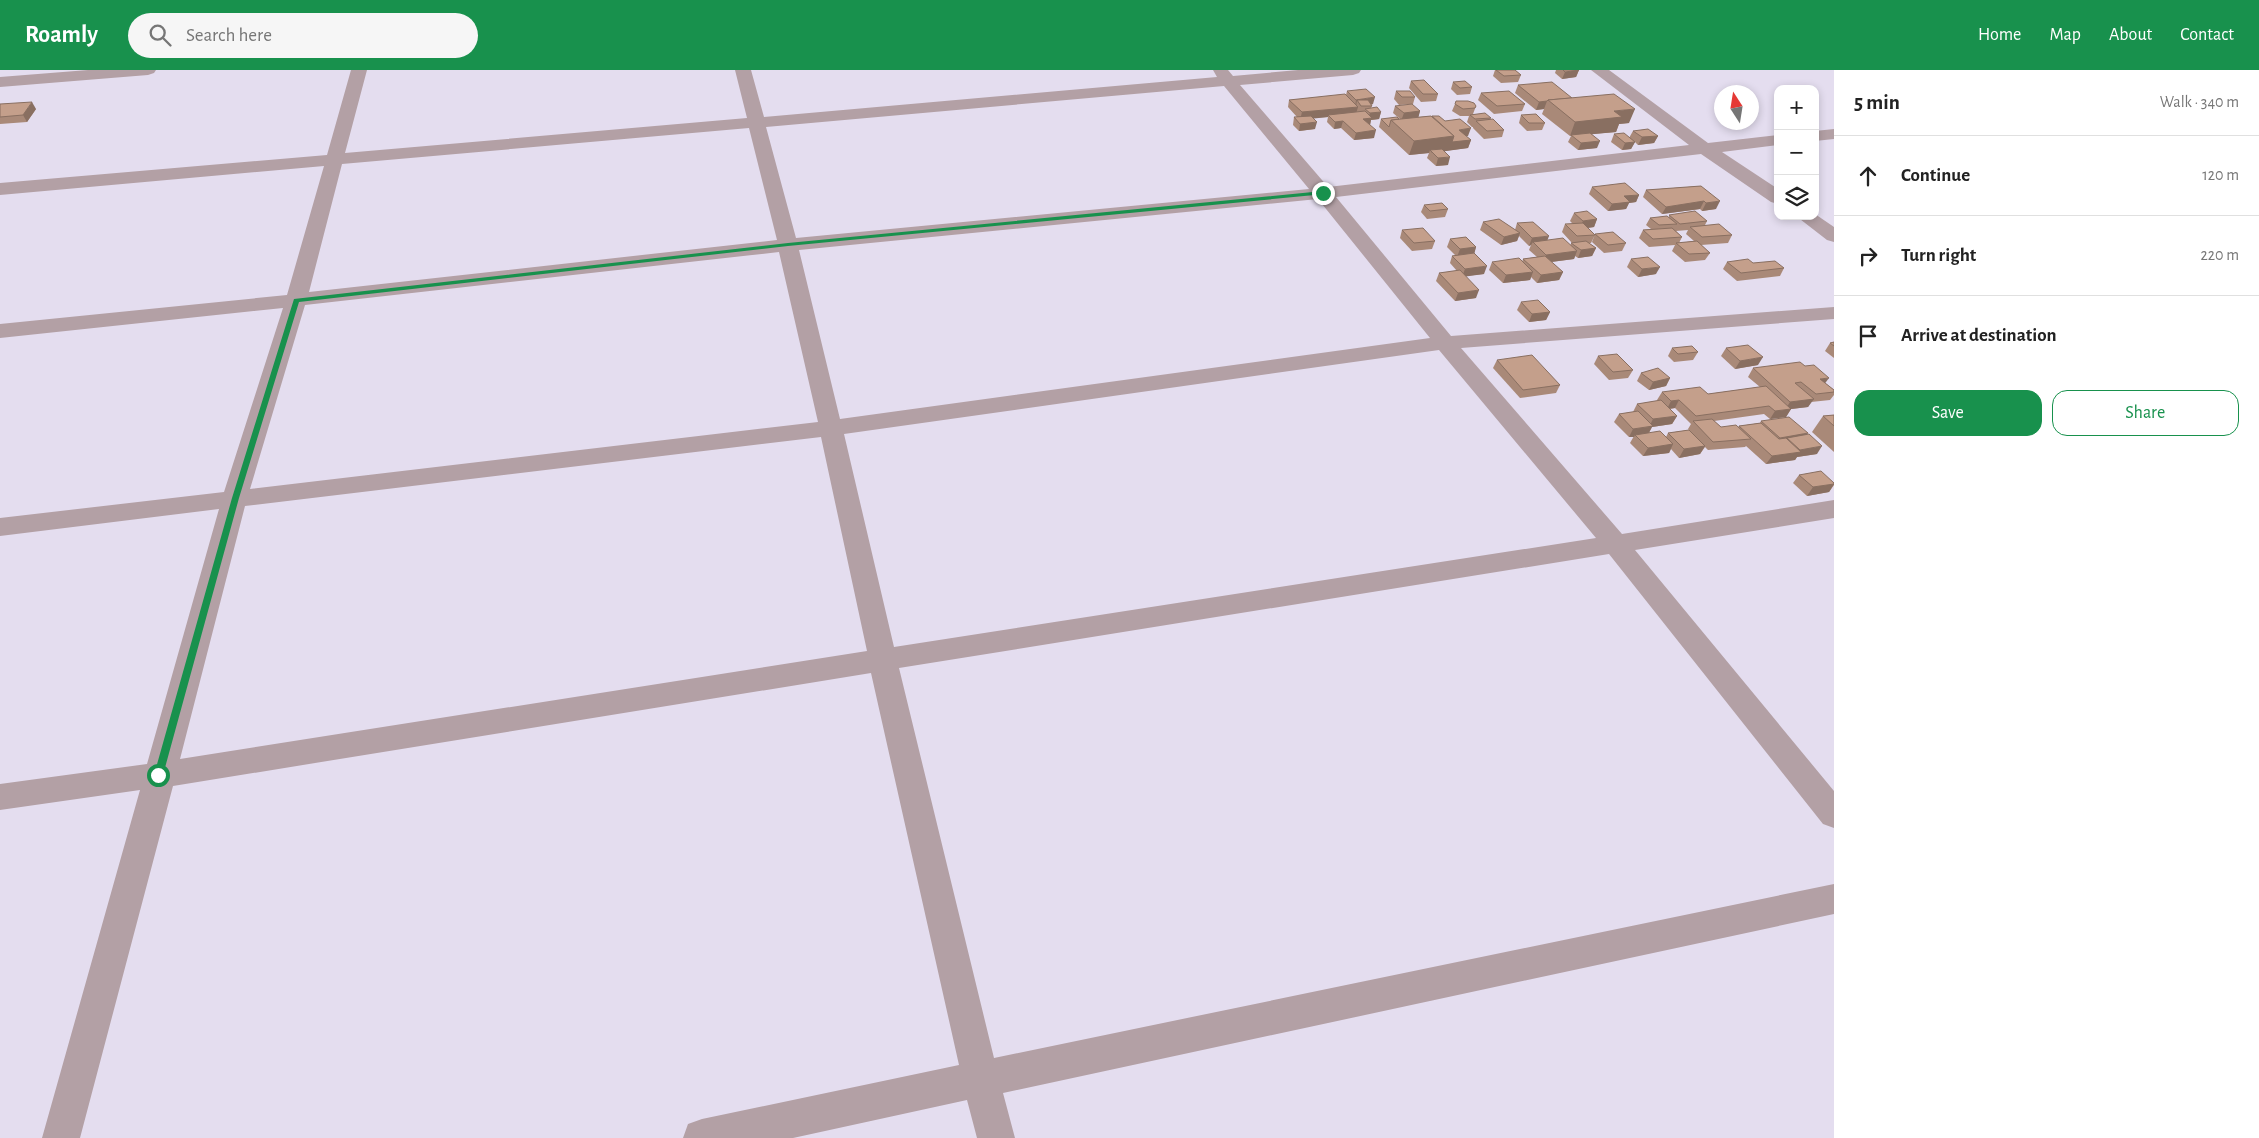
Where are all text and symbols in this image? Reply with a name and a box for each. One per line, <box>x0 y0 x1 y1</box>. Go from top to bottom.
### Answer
search box <box>128 13 478 58</box>
icon: search <box>146 21 174 49</box>
text: Roamly <box>25 23 98 47</box>
text: Search here <box>186 26 272 45</box>
text: Home <box>1978 26 2021 44</box>
text: Map <box>2049 26 2081 44</box>
text: About <box>2109 26 2152 44</box>
text: Contact <box>2180 26 2234 44</box>
north arrow <box>1714 85 1759 130</box>
map controls <box>1774 85 1819 220</box>
button: + <box>1774 85 1819 130</box>
text: 5 min <box>1854 92 1900 113</box>
text: Walk · 340 m <box>2160 94 2239 110</box>
button: − <box>1774 130 1819 175</box>
icon: ahead <box>1854 162 1882 190</box>
text: Continue <box>1901 166 1970 185</box>
text: 120 m <box>2202 167 2239 183</box>
button: layers <box>1774 175 1819 220</box>
route end <box>1312 182 1335 205</box>
icon: right <box>1854 242 1882 270</box>
text: Turn right <box>1901 246 1976 265</box>
text: 220 m <box>2201 247 2239 263</box>
icon: arrive <box>1854 322 1882 350</box>
text: Arrive at destination <box>1901 326 2057 345</box>
button: Save <box>1854 390 2042 436</box>
button: Share <box>2052 390 2239 436</box>
route start <box>147 764 170 787</box>

